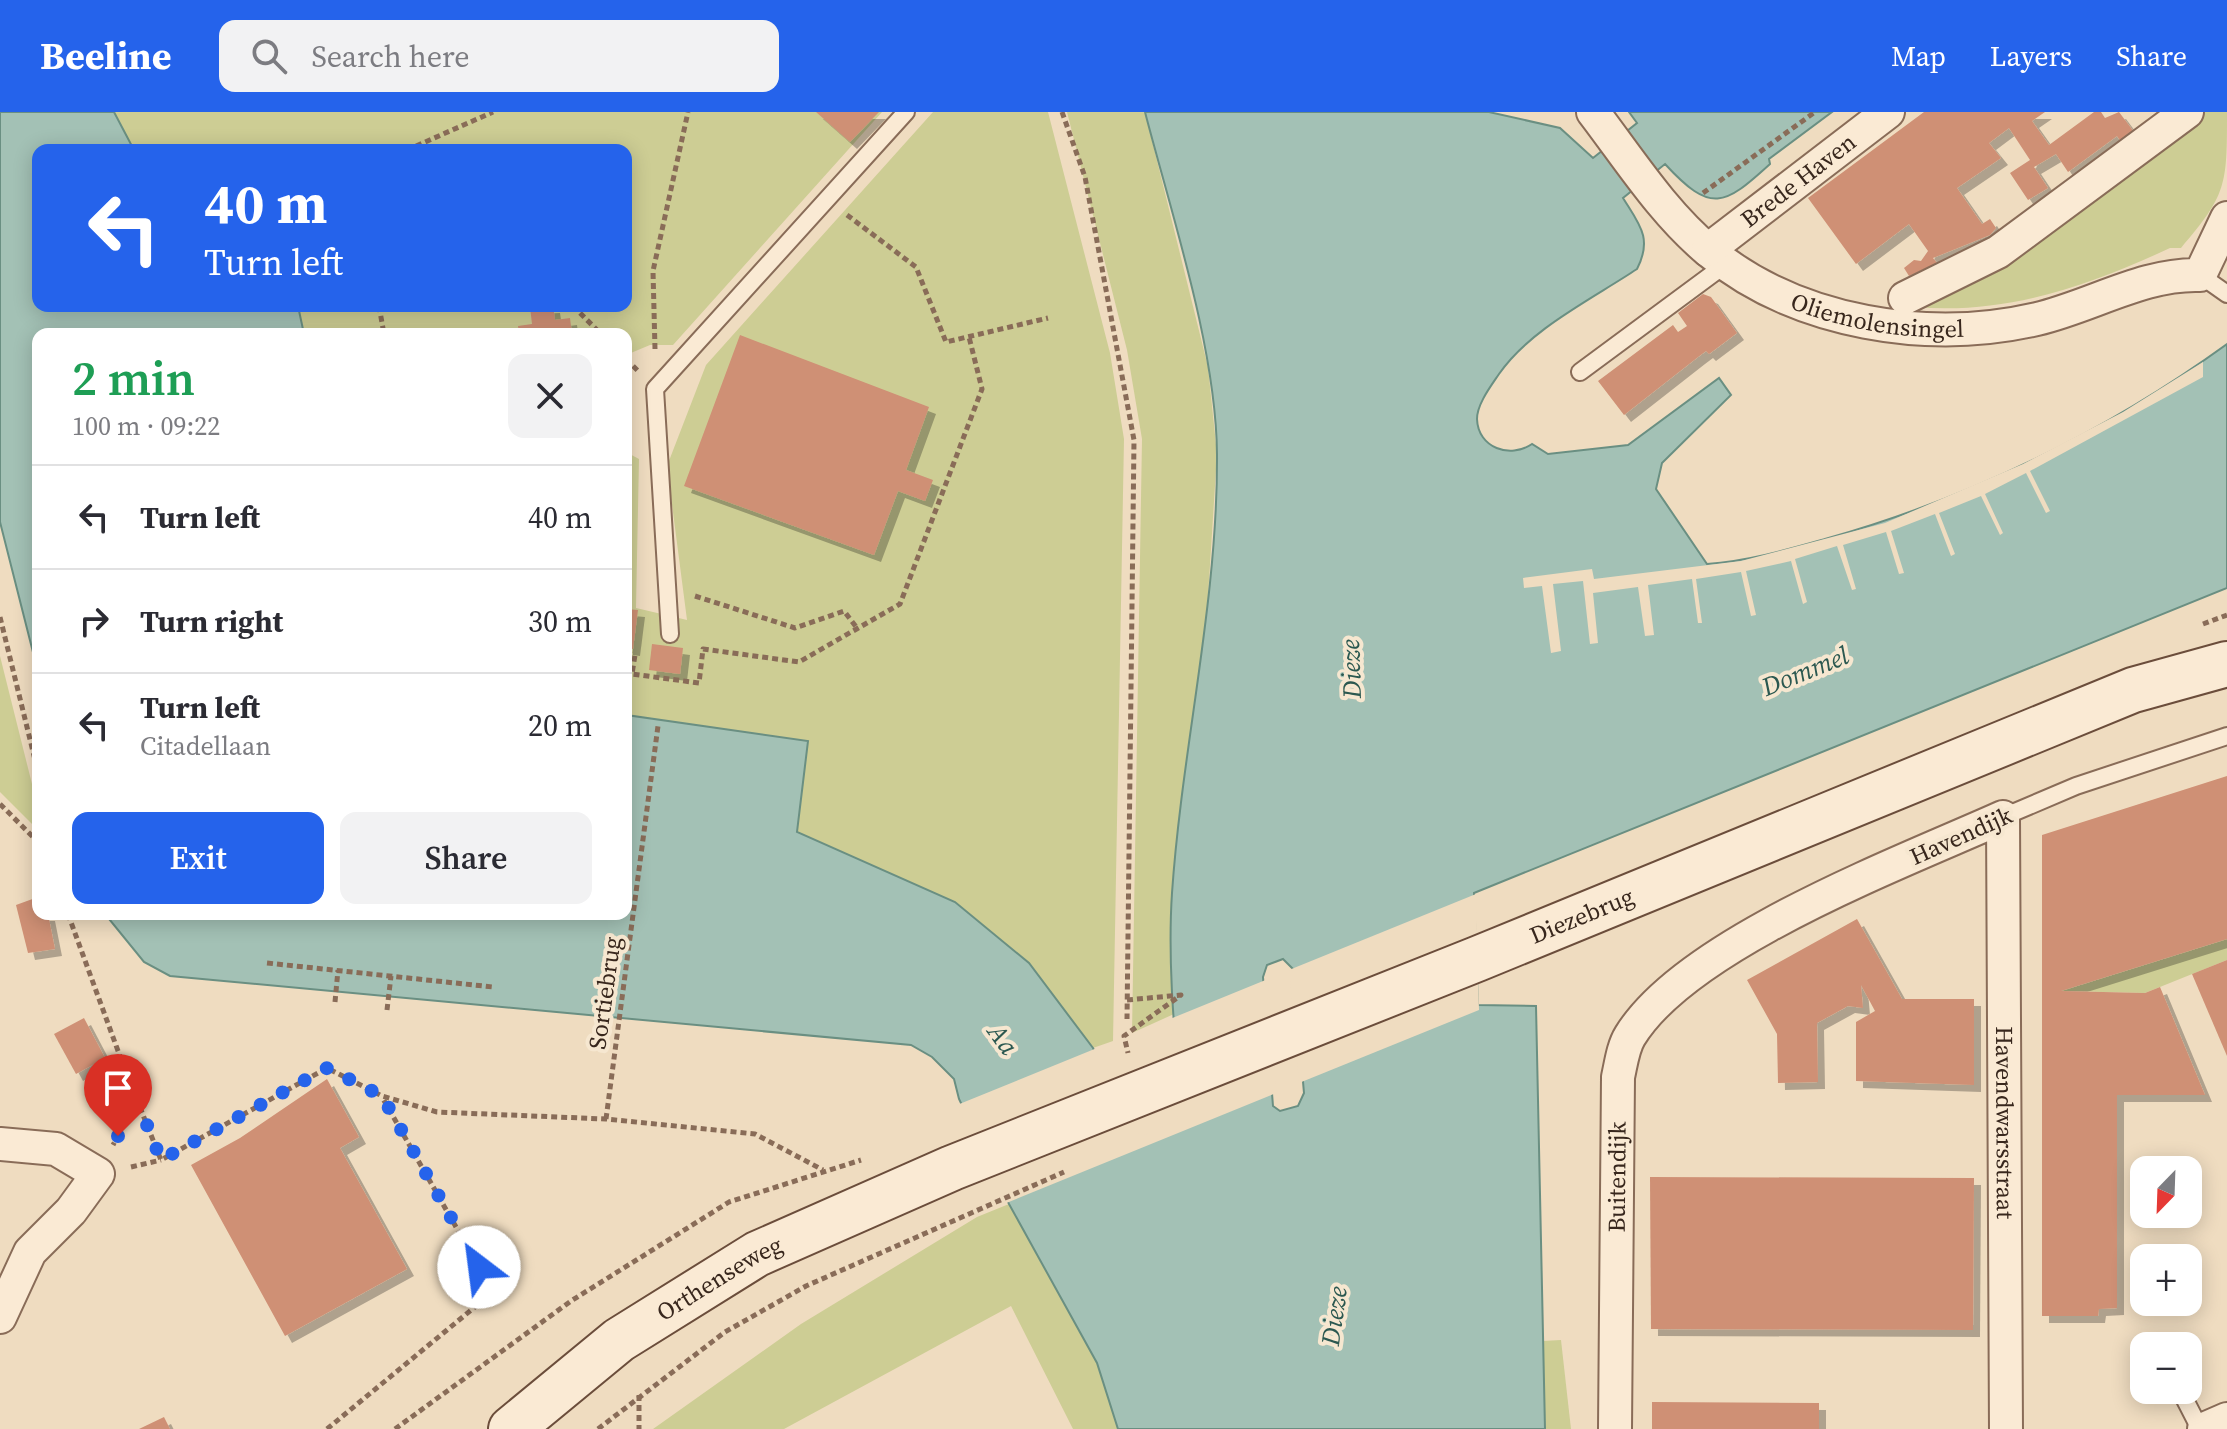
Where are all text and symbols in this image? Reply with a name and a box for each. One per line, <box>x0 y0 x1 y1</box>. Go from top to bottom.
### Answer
search box <box>219 20 779 92</box>
text: Beeline <box>40 30 171 82</box>
icon: search <box>247 34 291 78</box>
text: Search here <box>311 36 470 77</box>
text: Map <box>1891 37 1946 75</box>
text: Layers <box>1990 37 2072 75</box>
text: Share <box>2116 37 2187 75</box>
street label: Brede Haven <box>1734 125 1863 235</box>
text: 40 m <box>204 165 327 242</box>
icon: left <box>72 176 176 280</box>
text: Turn left <box>204 238 343 287</box>
street label: Oliemolensingel <box>1786 284 1964 345</box>
text: 2 min <box>72 345 195 411</box>
button: close <box>508 354 592 438</box>
text: 100 m · 09:22 <box>72 408 220 444</box>
icon: left <box>72 495 116 539</box>
text: Turn left <box>140 497 260 538</box>
text: 40 m <box>528 497 592 538</box>
icon: right <box>72 599 116 643</box>
text: Turn right <box>140 601 283 642</box>
text: 30 m <box>528 601 592 642</box>
water label: Dommel <box>1755 637 1855 705</box>
water label: Dieze <box>1332 638 1370 700</box>
text: Turn left <box>140 687 260 728</box>
icon: left <box>72 703 116 747</box>
text: 20 m <box>528 705 592 746</box>
text: Citadellaan <box>140 728 271 764</box>
street label: Havendijk <box>1904 798 2018 873</box>
button: Exit <box>72 812 324 904</box>
button: Share <box>340 812 592 904</box>
street label: Diezebrug <box>1525 880 1639 952</box>
street label: Sortiebrug <box>580 935 629 1051</box>
water label: Aa <box>978 1014 1027 1063</box>
street label: Havendwarsstraat <box>1988 1026 2022 1219</box>
pin <box>84 1054 152 1136</box>
icon: arrive <box>96 1066 140 1110</box>
street label: Buitendijk <box>1600 1121 1634 1233</box>
north arrow <box>2130 1156 2202 1228</box>
map controls <box>2130 1156 2202 1404</box>
position arrow <box>437 1225 521 1309</box>
street label: Orthenseweg <box>650 1228 787 1329</box>
button: + <box>2130 1244 2202 1316</box>
water label: Dieze <box>1312 1284 1356 1349</box>
button: − <box>2130 1332 2202 1404</box>

